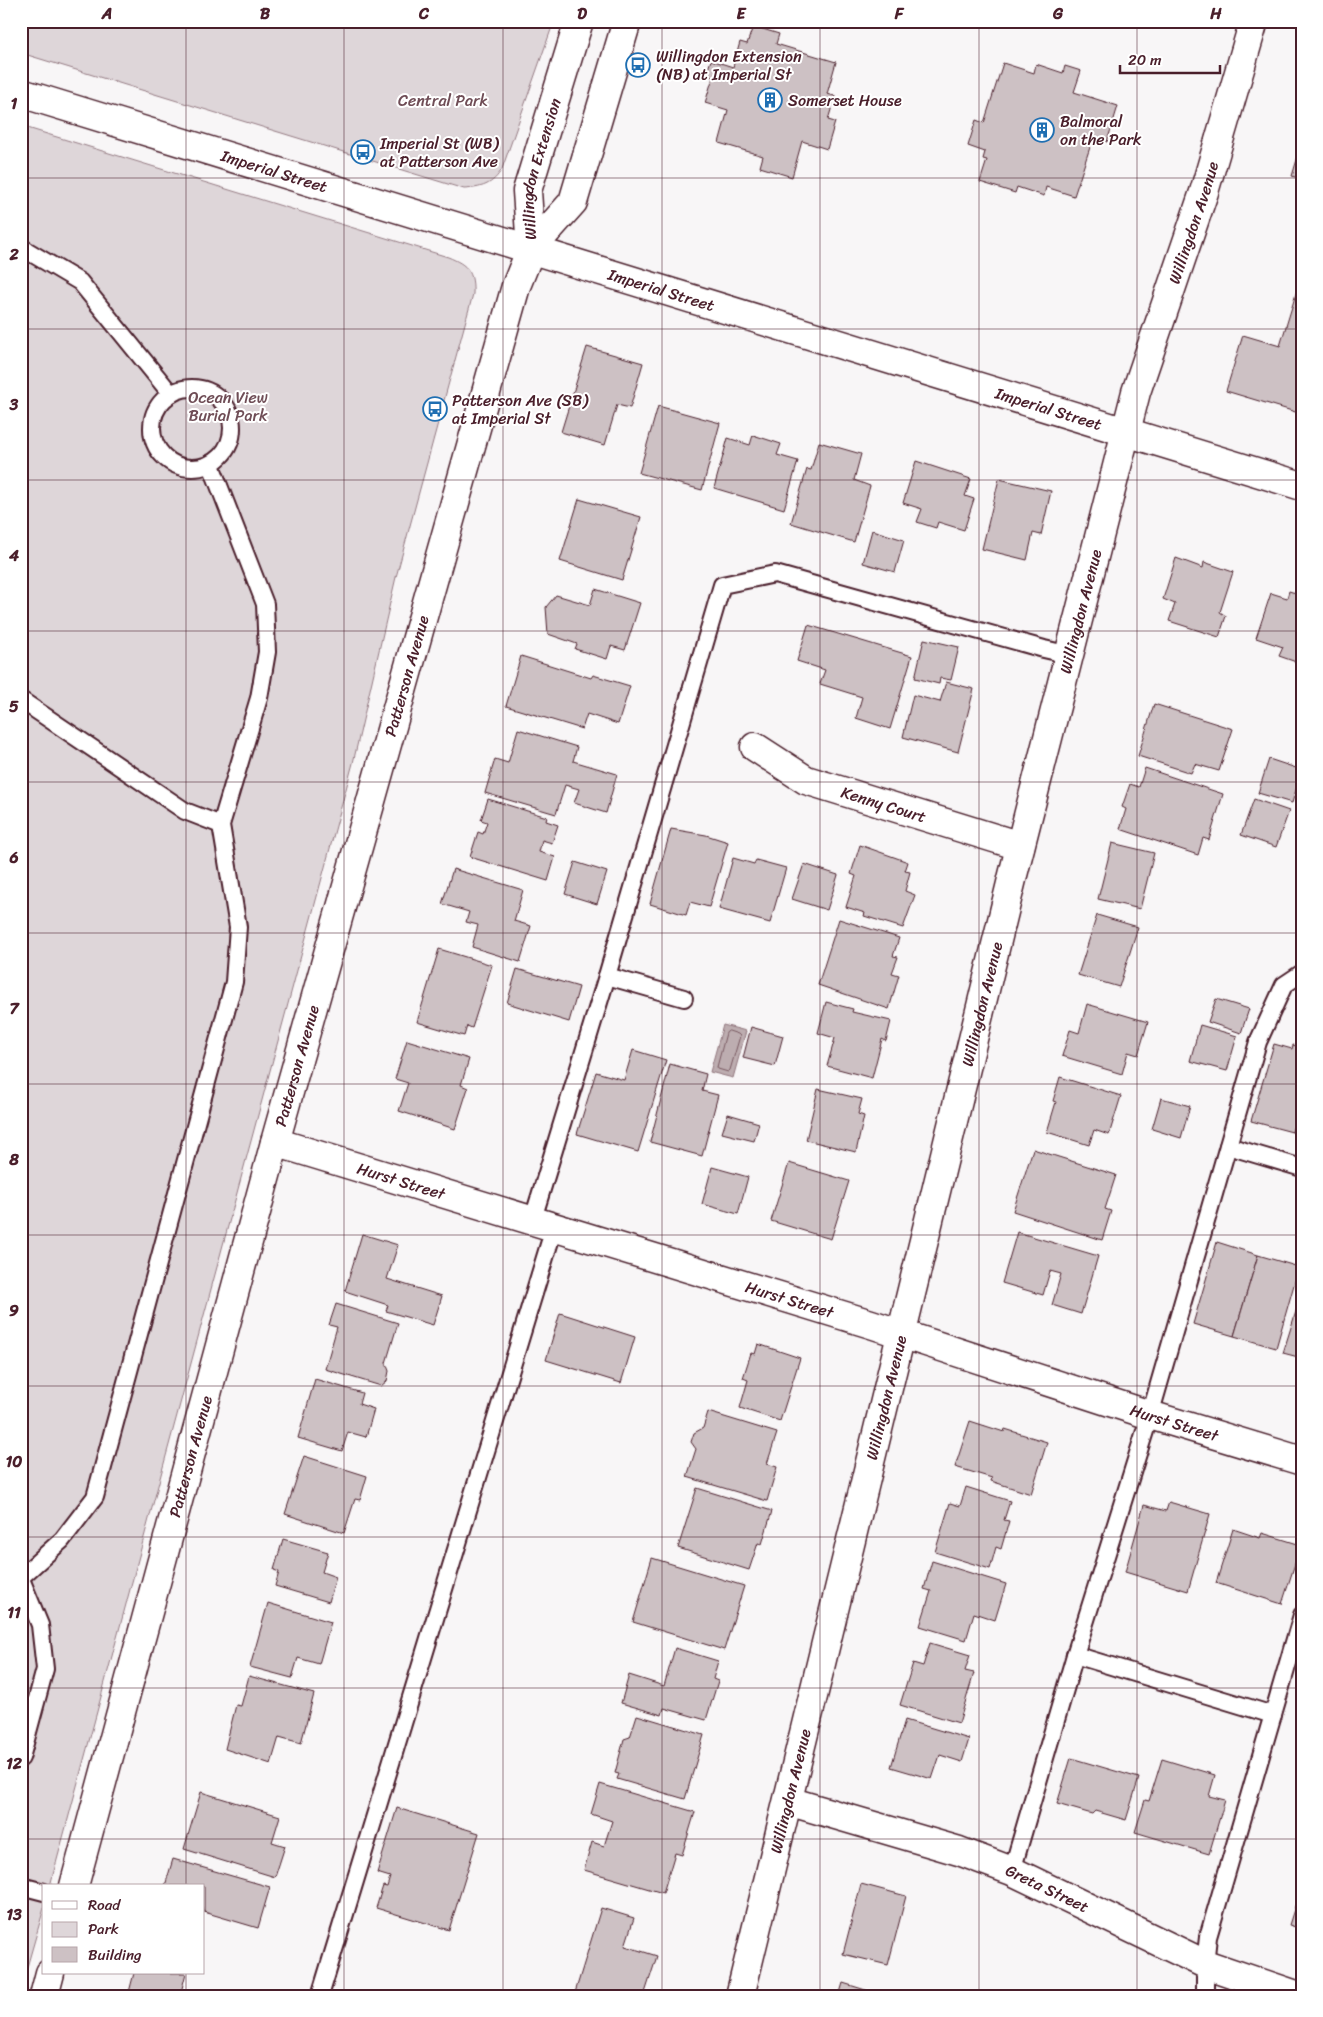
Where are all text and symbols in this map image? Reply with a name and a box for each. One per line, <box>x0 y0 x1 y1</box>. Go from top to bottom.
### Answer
text: A <box>101 0 112 28</box>
text: B <box>260 0 271 28</box>
text: C <box>418 0 430 28</box>
text: D <box>577 0 587 28</box>
text: E <box>737 0 747 28</box>
text: F <box>894 0 905 28</box>
text: G <box>1052 0 1064 28</box>
text: H <box>1209 0 1222 28</box>
place label: Willingdon Extension (NB) at Imperial St <box>656 42 802 89</box>
scale bar <box>1120 42 1220 74</box>
text: 20 m <box>1128 47 1162 73</box>
bus stop icon: Willingdon Extension (NB) at Imperial St <box>625 52 651 78</box>
park label: Central Park <box>398 86 488 115</box>
place label: Somerset House <box>788 86 902 115</box>
building icon: Somerset House <box>757 87 783 113</box>
text: 1 <box>11 89 18 118</box>
street label: Willingdon Extension <box>513 94 570 241</box>
place label: Balmoral on the Park <box>1060 107 1142 154</box>
building icon: Balmoral on the Park <box>1029 117 1055 143</box>
place label: Imperial St (WB) at Patterson Ave <box>379 129 500 176</box>
bus stop icon: Imperial St (WB) at Patterson Ave <box>350 139 376 165</box>
street label: Imperial Street <box>216 141 331 201</box>
street label: Willingdon Avenue <box>1160 158 1227 288</box>
text: 2 <box>8 240 19 269</box>
street label: Imperial Street <box>604 260 718 320</box>
street label: Imperial Street <box>991 378 1105 439</box>
park label: Ocean View Burial Park <box>188 383 268 430</box>
place label: Patterson Ave (SB) at Imperial St <box>452 386 589 433</box>
text: 3 <box>9 390 19 419</box>
bus stop icon: Patterson Ave (SB) at Imperial St <box>422 396 448 422</box>
text: 4 <box>8 541 19 570</box>
street label: Willingdon Avenue <box>1051 546 1111 677</box>
street label: Patterson Avenue <box>376 612 438 740</box>
text: 5 <box>9 692 19 721</box>
street label: Kenny Court <box>837 778 930 831</box>
text: 6 <box>8 843 19 872</box>
street label: Willingdon Avenue <box>953 938 1011 1069</box>
text: 7 <box>9 994 20 1023</box>
street label: Patterson Avenue <box>266 1001 328 1130</box>
text: 8 <box>8 1145 19 1174</box>
street label: Hurst Street <box>353 1154 449 1208</box>
street label: Hurst Street <box>742 1272 838 1327</box>
text: 9 <box>9 1296 19 1325</box>
street label: Willingdon Avenue <box>857 1332 915 1463</box>
street label: Patterson Avenue <box>160 1392 221 1521</box>
street label: Hurst Street <box>1126 1395 1222 1450</box>
text: 10 <box>6 1447 22 1476</box>
text: 11 <box>7 1598 21 1627</box>
street label: Willingdon Avenue <box>761 1725 820 1856</box>
text: 12 <box>6 1749 23 1778</box>
street label: Greta Street <box>1001 1856 1094 1921</box>
legend <box>42 1884 205 1974</box>
text: Road <box>88 1892 121 1918</box>
text: 13 <box>6 1900 22 1929</box>
text: Park <box>88 1916 119 1942</box>
text: Building <box>88 1942 142 1968</box>

